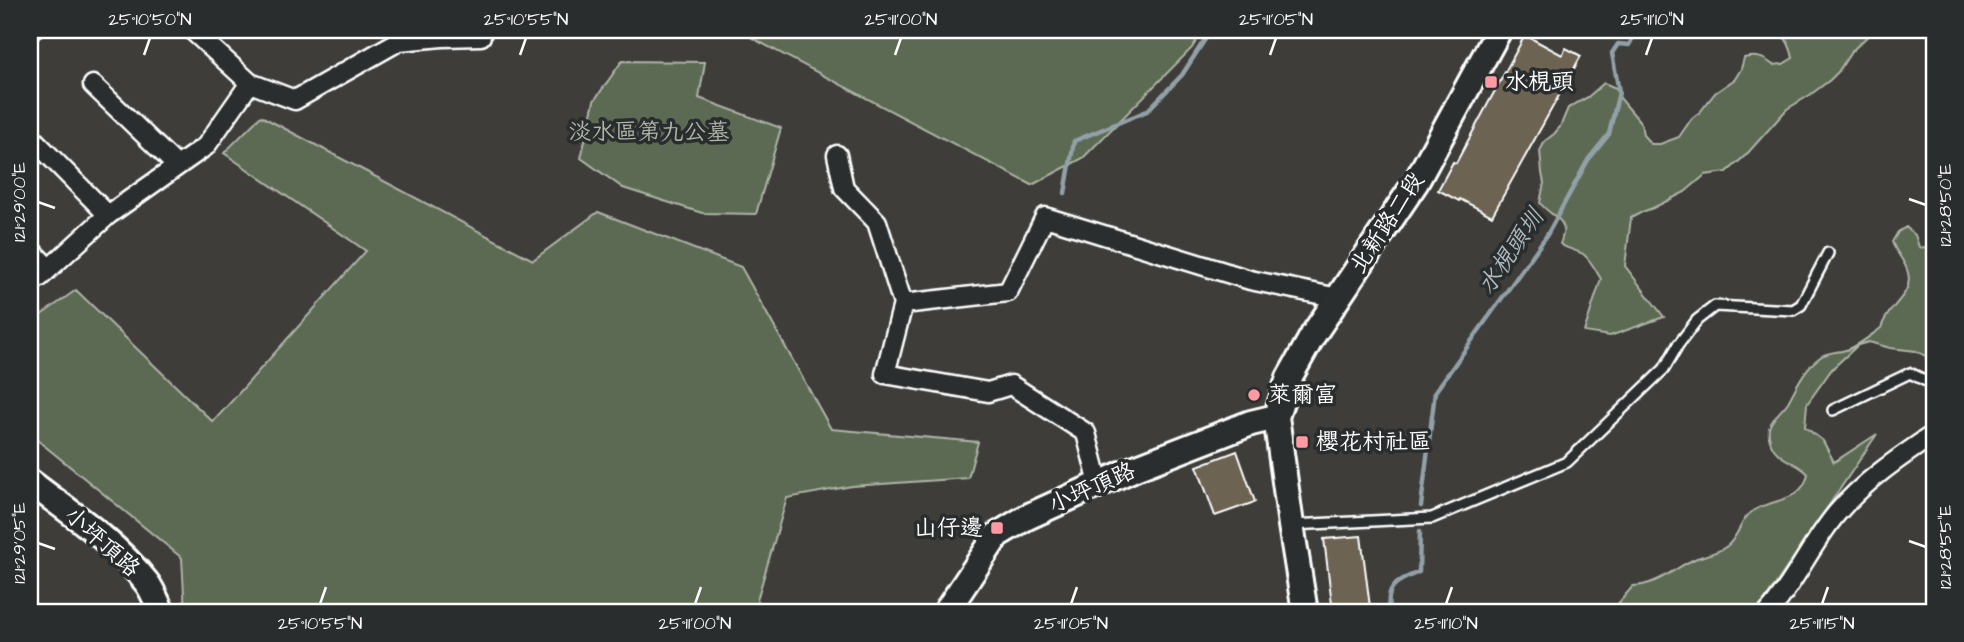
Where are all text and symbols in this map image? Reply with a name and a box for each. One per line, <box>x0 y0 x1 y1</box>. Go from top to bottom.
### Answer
text: 25°10'50"N <box>108 7 192 32</box>
text: 25°10'55"N <box>484 7 568 32</box>
text: 25°11'00"N <box>865 7 937 32</box>
text: 25°11'05"N <box>1239 7 1313 32</box>
text: 25°11'10"N <box>1620 7 1684 32</box>
place label: 水梘頭 <box>1505 66 1574 98</box>
marker: 水梘頭 <box>1483 74 1499 90</box>
park label: 淡水區第九公墓 <box>569 116 730 148</box>
text: 121°29'00"E <box>7 162 32 242</box>
text: 121°28'50"E <box>1933 163 1958 246</box>
street label: 北新路二段 <box>1342 166 1432 280</box>
water label: 水梘頭圳 <box>1470 200 1554 301</box>
place label: 萊爾富 <box>1268 379 1337 411</box>
marker: 萊爾富 <box>1246 387 1262 403</box>
place label: 櫻花村社區 <box>1316 426 1431 458</box>
marker: 櫻花村社區 <box>1294 434 1310 450</box>
street label: 小坪頂路 <box>1043 455 1141 521</box>
street label: 小坪頂路 <box>57 499 147 585</box>
text: 121°29'05"E <box>7 502 32 584</box>
text: 121°28'55"E <box>1933 505 1958 589</box>
place label: 山仔邊 <box>914 512 983 544</box>
marker: 山仔邊 <box>989 520 1005 536</box>
text: 25°10'55"N <box>278 611 362 636</box>
text: 25°11'00"N <box>659 611 731 636</box>
text: 25°11'05"N <box>1034 611 1108 636</box>
text: 25°11'10"N <box>1414 611 1478 636</box>
text: 25°11'15"N <box>1789 611 1855 636</box>

